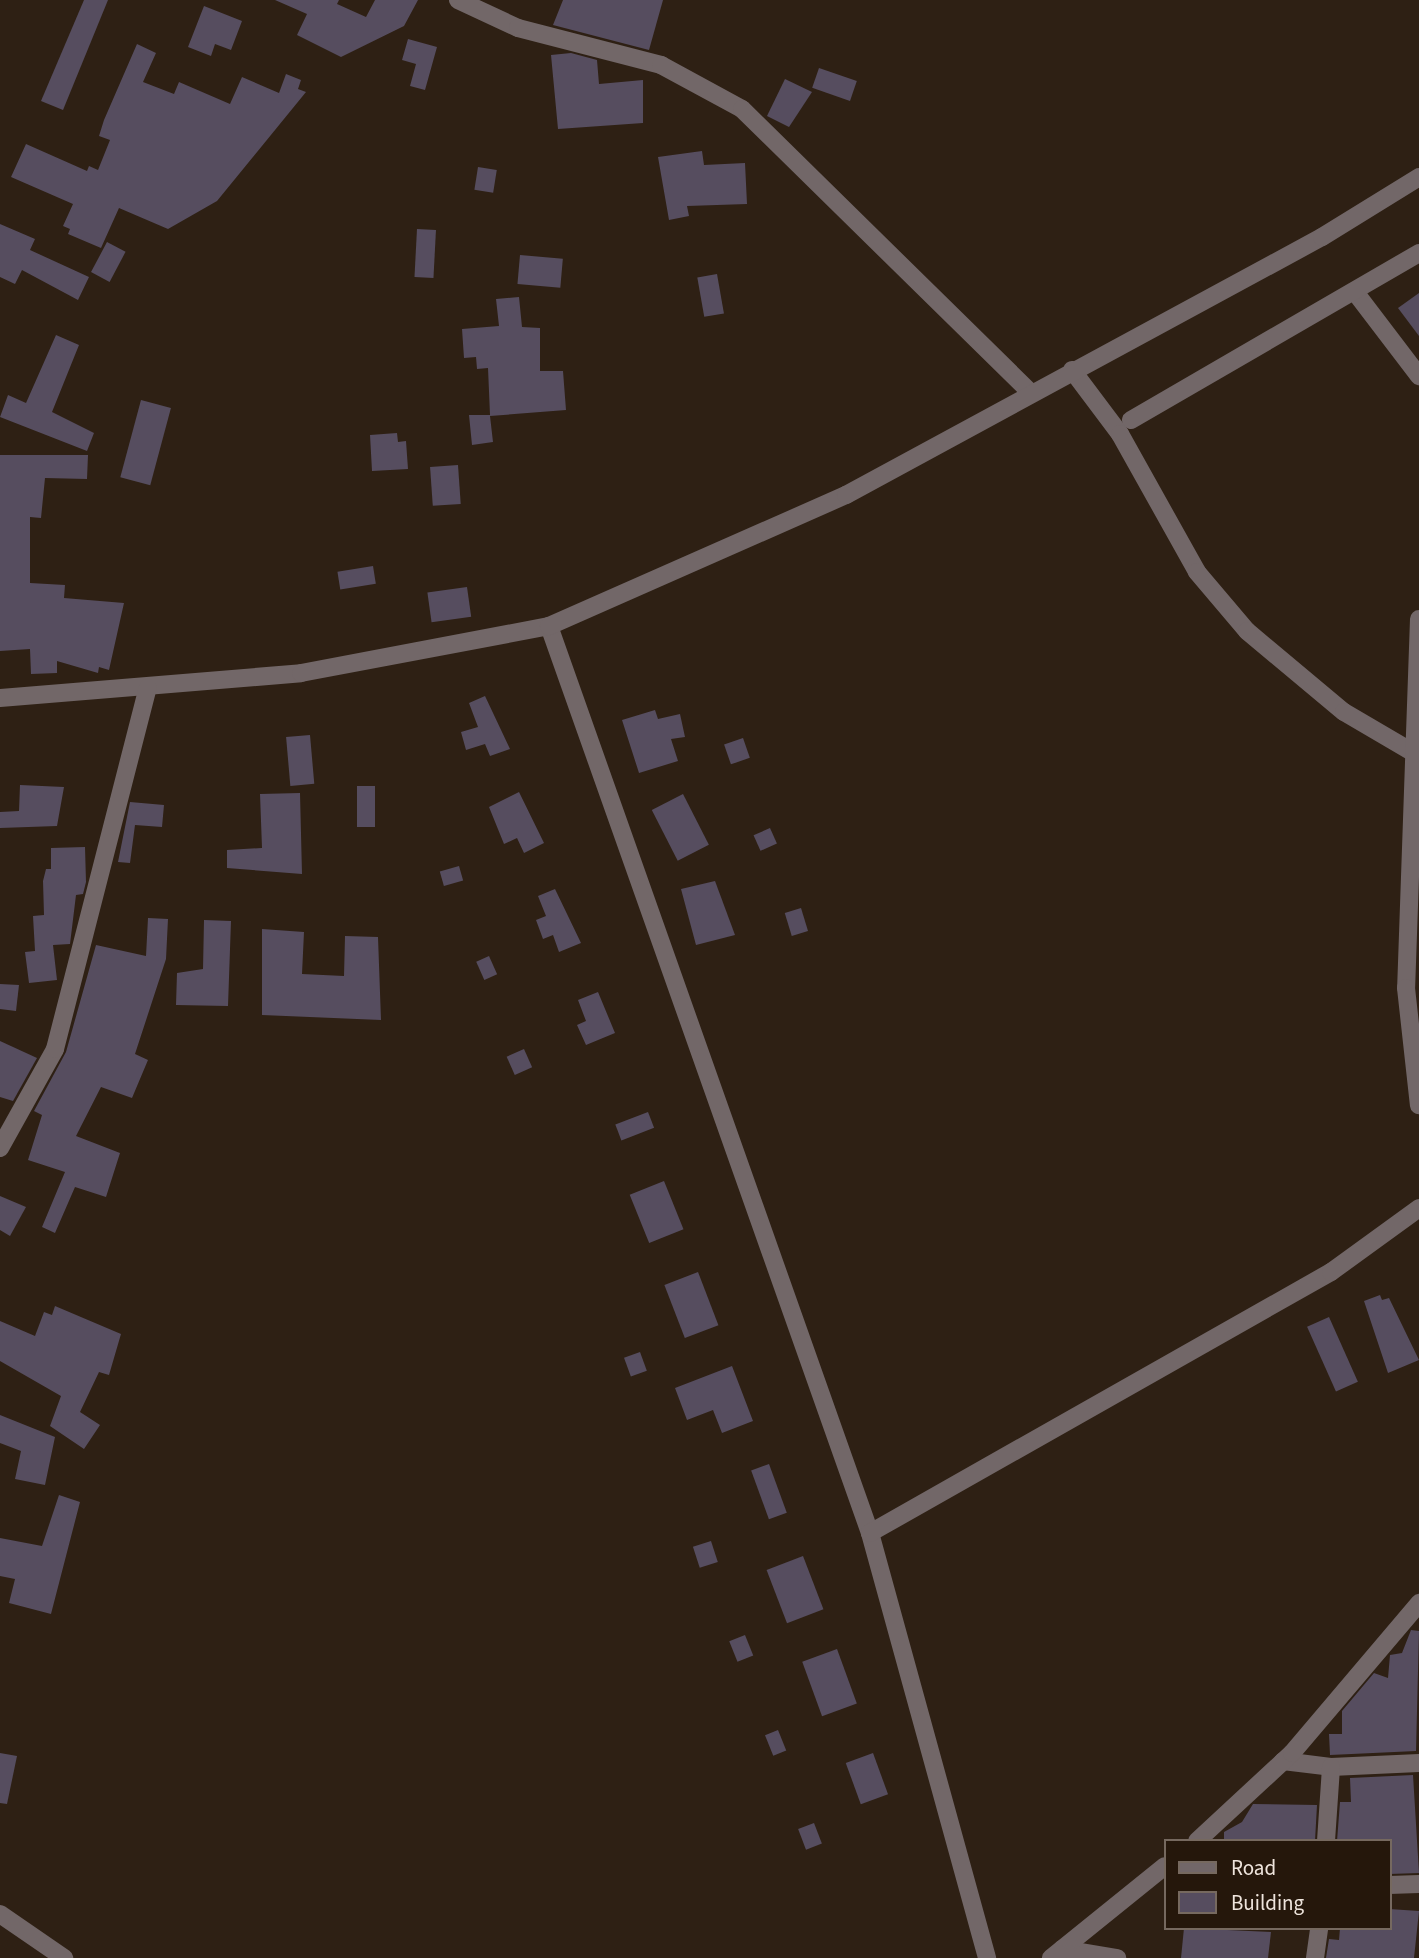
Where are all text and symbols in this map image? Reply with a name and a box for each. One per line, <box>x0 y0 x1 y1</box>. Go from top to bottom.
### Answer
legend <box>1164 1839 1391 1930</box>
text: Road <box>1231 1853 1276 1883</box>
text: Building <box>1231 1888 1304 1918</box>

